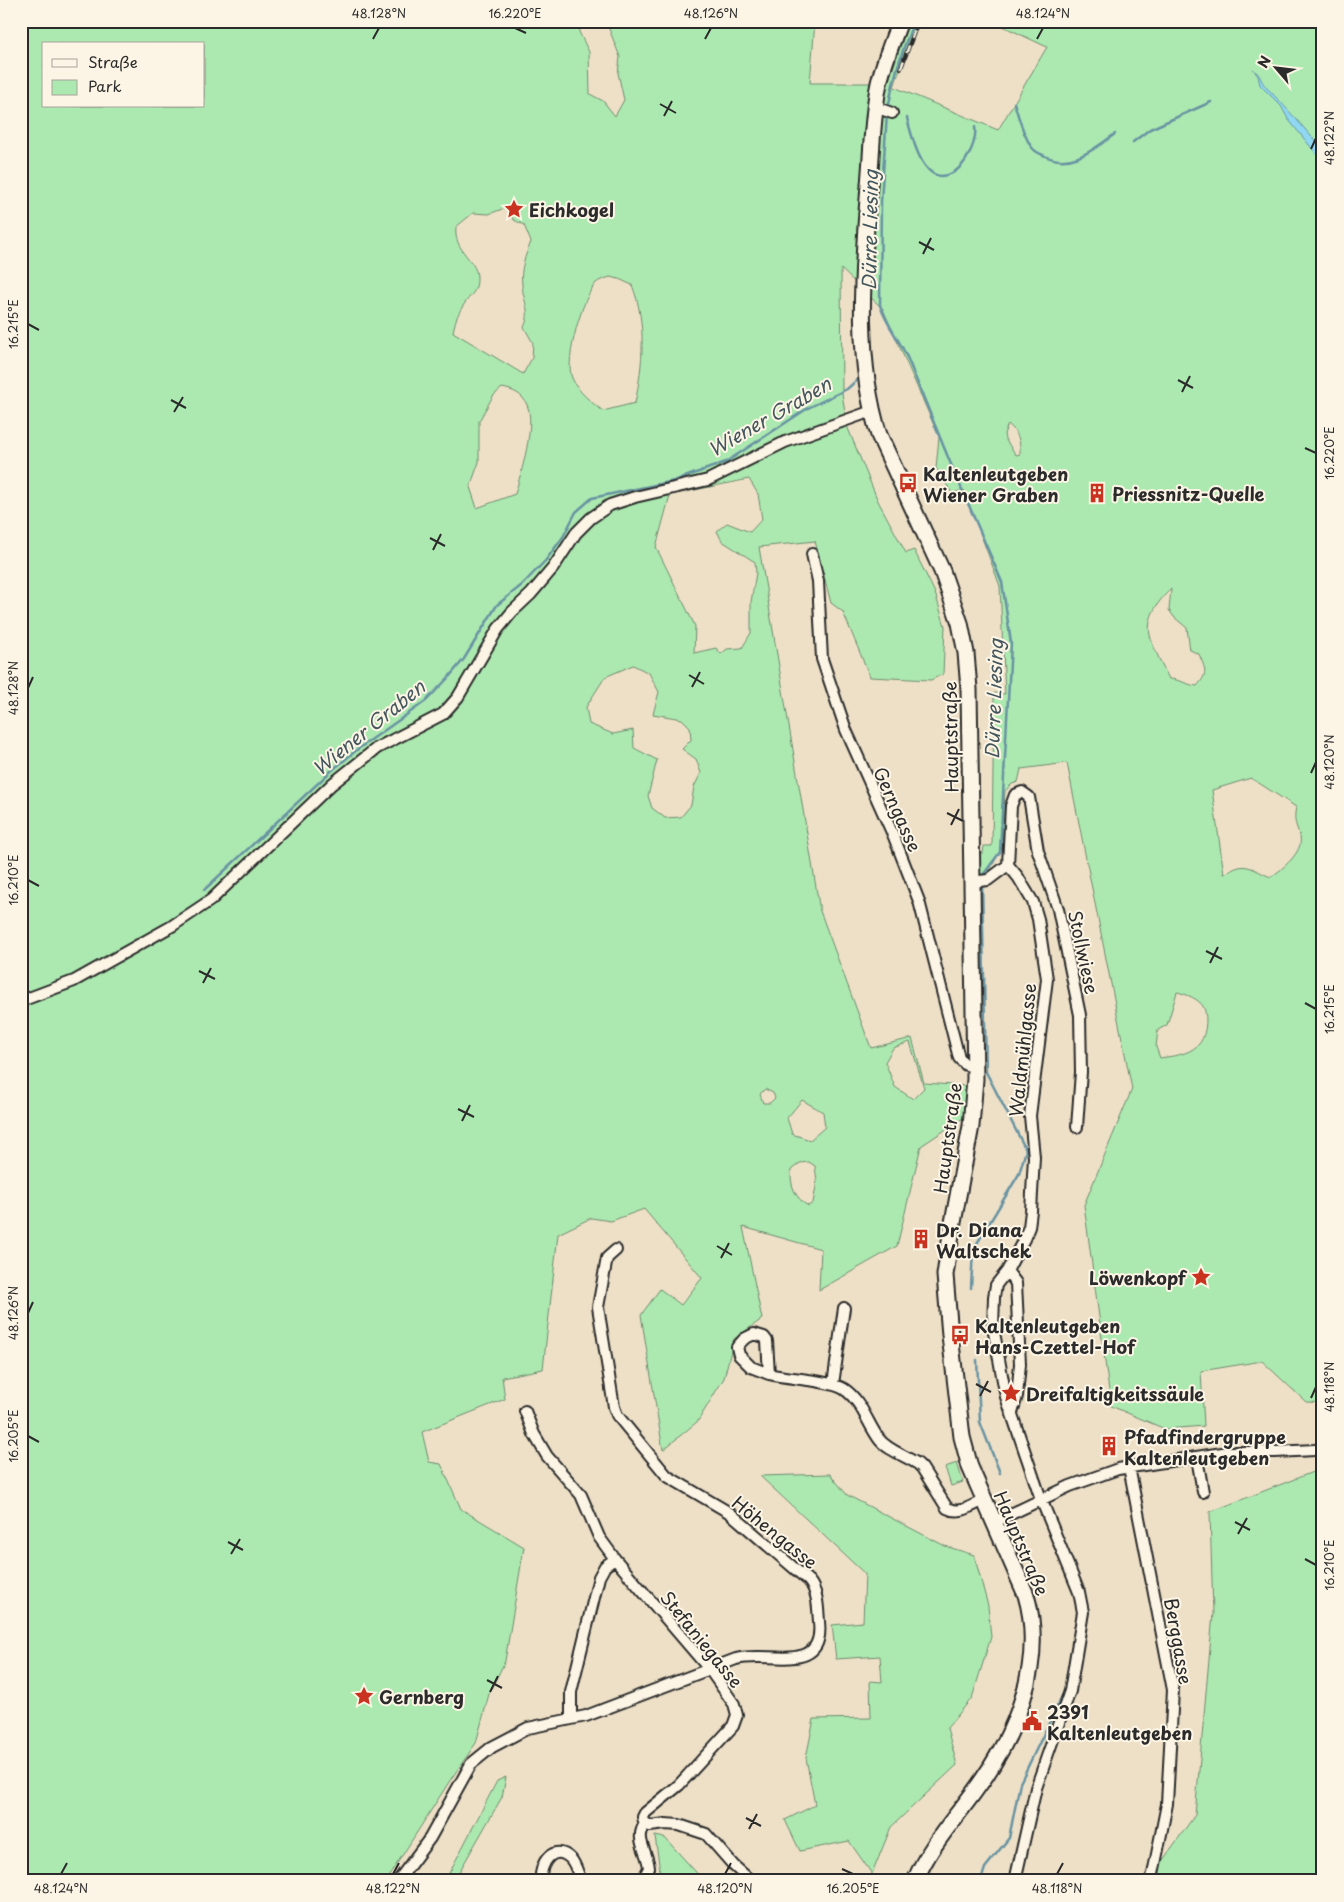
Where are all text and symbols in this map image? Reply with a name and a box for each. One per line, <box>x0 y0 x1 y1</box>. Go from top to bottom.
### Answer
text: 48.128°N <box>352 4 406 22</box>
text: 16.220°E <box>488 4 542 22</box>
text: 48.126°N <box>684 4 738 22</box>
text: 48.124°N <box>1016 4 1070 22</box>
legend <box>42 42 205 108</box>
north arrow <box>1252 42 1302 92</box>
text: Straße <box>88 50 138 73</box>
text: N <box>1252 52 1276 71</box>
text: Park <box>88 74 122 97</box>
text: 48.122°N <box>1320 111 1338 165</box>
water label: Dürre Liesing <box>854 169 884 290</box>
place label: Eichkogel <box>529 196 614 223</box>
place icon: Eichkogel <box>503 198 525 220</box>
text: 16.215°E <box>4 299 22 349</box>
water label: Wiener Graben <box>702 369 837 463</box>
text: 16.220°E <box>1320 426 1338 480</box>
place label: Kaltenleutgeben Wiener Graben <box>923 460 1068 508</box>
bus stop icon: Kaltenleutgeben Wiener Graben <box>897 472 919 494</box>
place label: Priessnitz-Quelle <box>1112 480 1265 507</box>
building icon: Priessnitz-Quelle <box>1086 482 1108 504</box>
water label: Dürre Liesing <box>977 638 1009 759</box>
text: 48.128°N <box>4 661 22 715</box>
water label: Wiener Graben <box>306 672 431 781</box>
street label: Hauptstraße <box>936 681 964 793</box>
text: 48.120°N <box>1320 734 1338 790</box>
street label: Gerngasse <box>867 762 929 856</box>
text: 16.210°E <box>4 855 22 905</box>
street label: Stollwiese <box>1062 908 1106 997</box>
street label: Waldmühlgasse <box>1002 982 1042 1118</box>
text: 16.215°E <box>1320 984 1338 1034</box>
street label: Hauptstraße <box>926 1081 968 1195</box>
place label: Dr. Diana Waltschek <box>936 1216 1032 1264</box>
building icon: Dr. Diana Waltschek <box>910 1228 932 1250</box>
place label: Löwenkopf <box>1089 1264 1188 1291</box>
place icon: Löwenkopf <box>1190 1266 1212 1288</box>
text: 48.126°N <box>4 1286 22 1340</box>
place label: Kaltenleutgeben Hans-Czettel-Hof <box>975 1312 1137 1360</box>
bus stop icon: Kaltenleutgeben Hans-Czettel-Hof <box>949 1324 971 1346</box>
text: 48.118°N <box>1320 1362 1338 1412</box>
place label: Dreifaltigkeitssäule <box>1026 1380 1204 1407</box>
place icon: Dreifaltigkeitssäule <box>1000 1382 1022 1404</box>
text: 16.205°E <box>4 1409 22 1463</box>
place label: Pfadfindergruppe Kaltenleutgeben <box>1124 1423 1286 1471</box>
building icon: Pfadfindergruppe Kaltenleutgeben <box>1098 1435 1120 1457</box>
street label: Hauptstraße <box>988 1486 1056 1600</box>
street label: Höhengasse <box>726 1489 824 1575</box>
text: 16.210°E <box>1320 1540 1338 1590</box>
street label: Stefaniegasse <box>654 1585 750 1693</box>
street label: Berggasse <box>1158 1596 1200 1686</box>
place label: Gernberg <box>379 1683 464 1710</box>
place icon: Gernberg <box>353 1685 375 1707</box>
place label: 2391 Kaltenleutgeben <box>1047 1698 1192 1746</box>
public building icon: 2391 Kaltenleutgeben <box>1021 1710 1043 1732</box>
text: 48.124°N <box>34 1879 88 1897</box>
text: 48.122°N <box>366 1879 420 1897</box>
text: 48.120°N <box>697 1879 753 1897</box>
text: 16.205°E <box>826 1879 880 1897</box>
text: 48.118°N <box>1032 1879 1082 1897</box>

